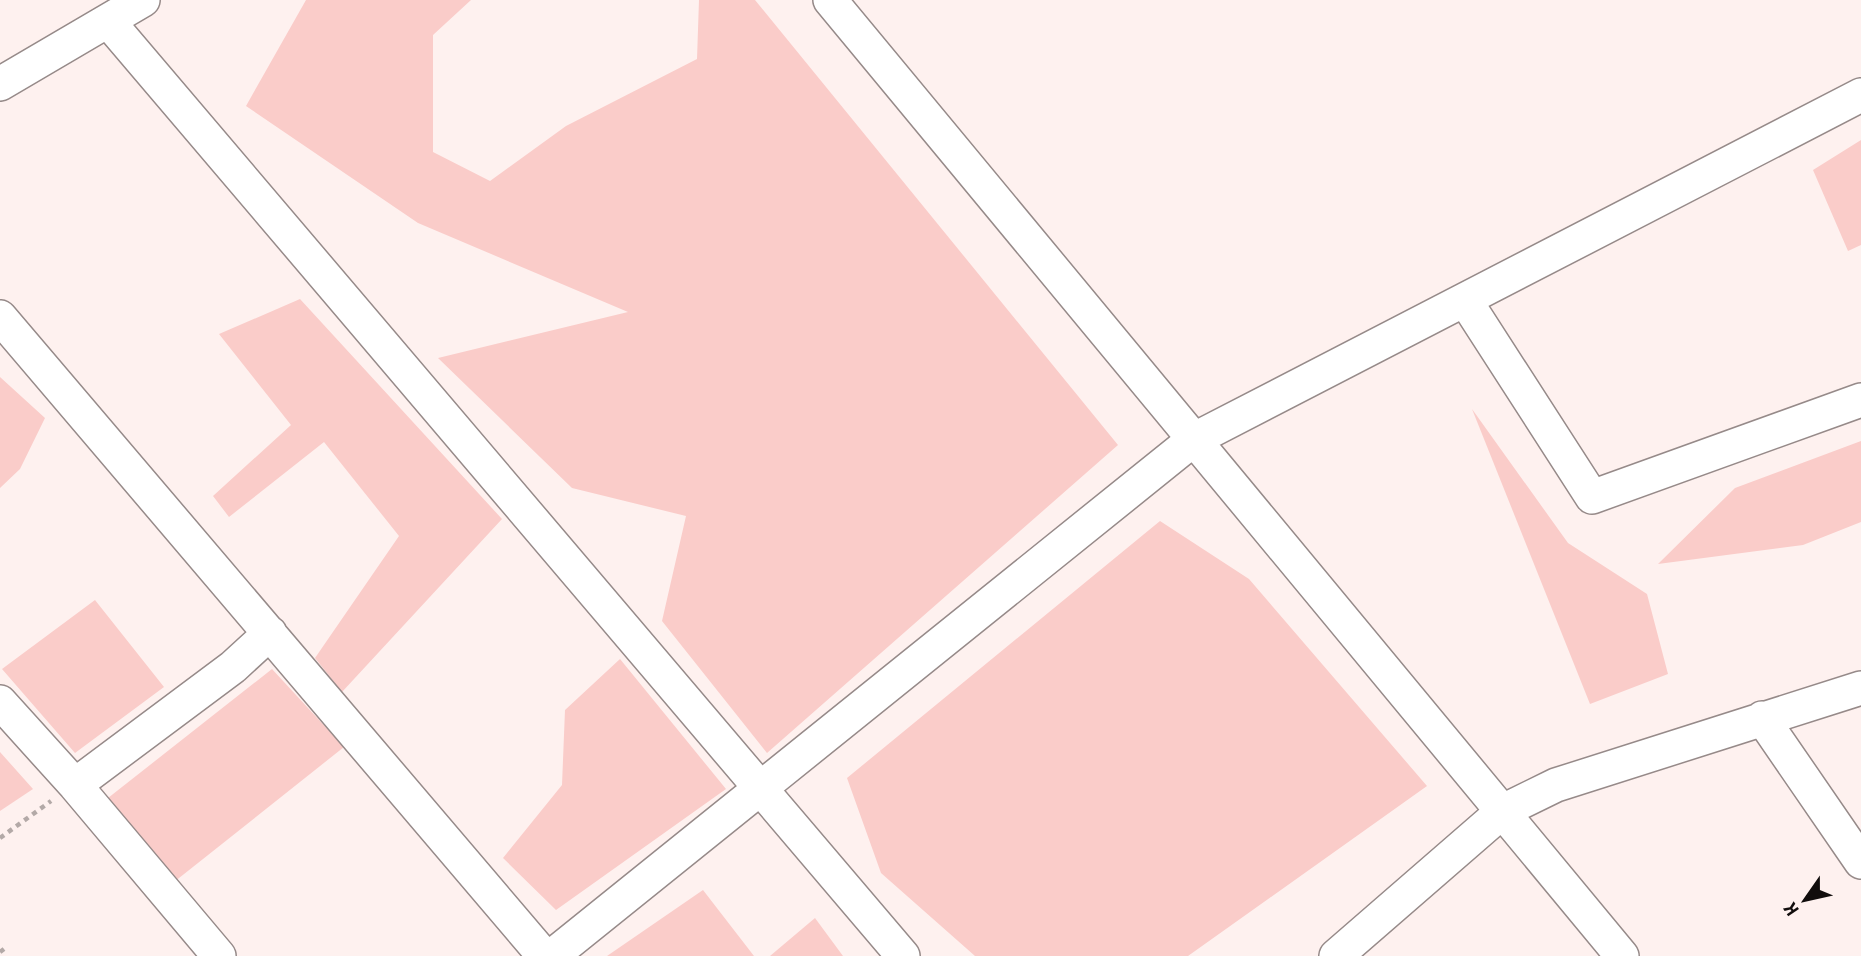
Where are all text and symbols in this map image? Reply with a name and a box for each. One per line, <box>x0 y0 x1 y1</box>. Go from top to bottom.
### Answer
north arrow <box>1770 865 1840 935</box>
text: K <box>1775 897 1806 923</box>

